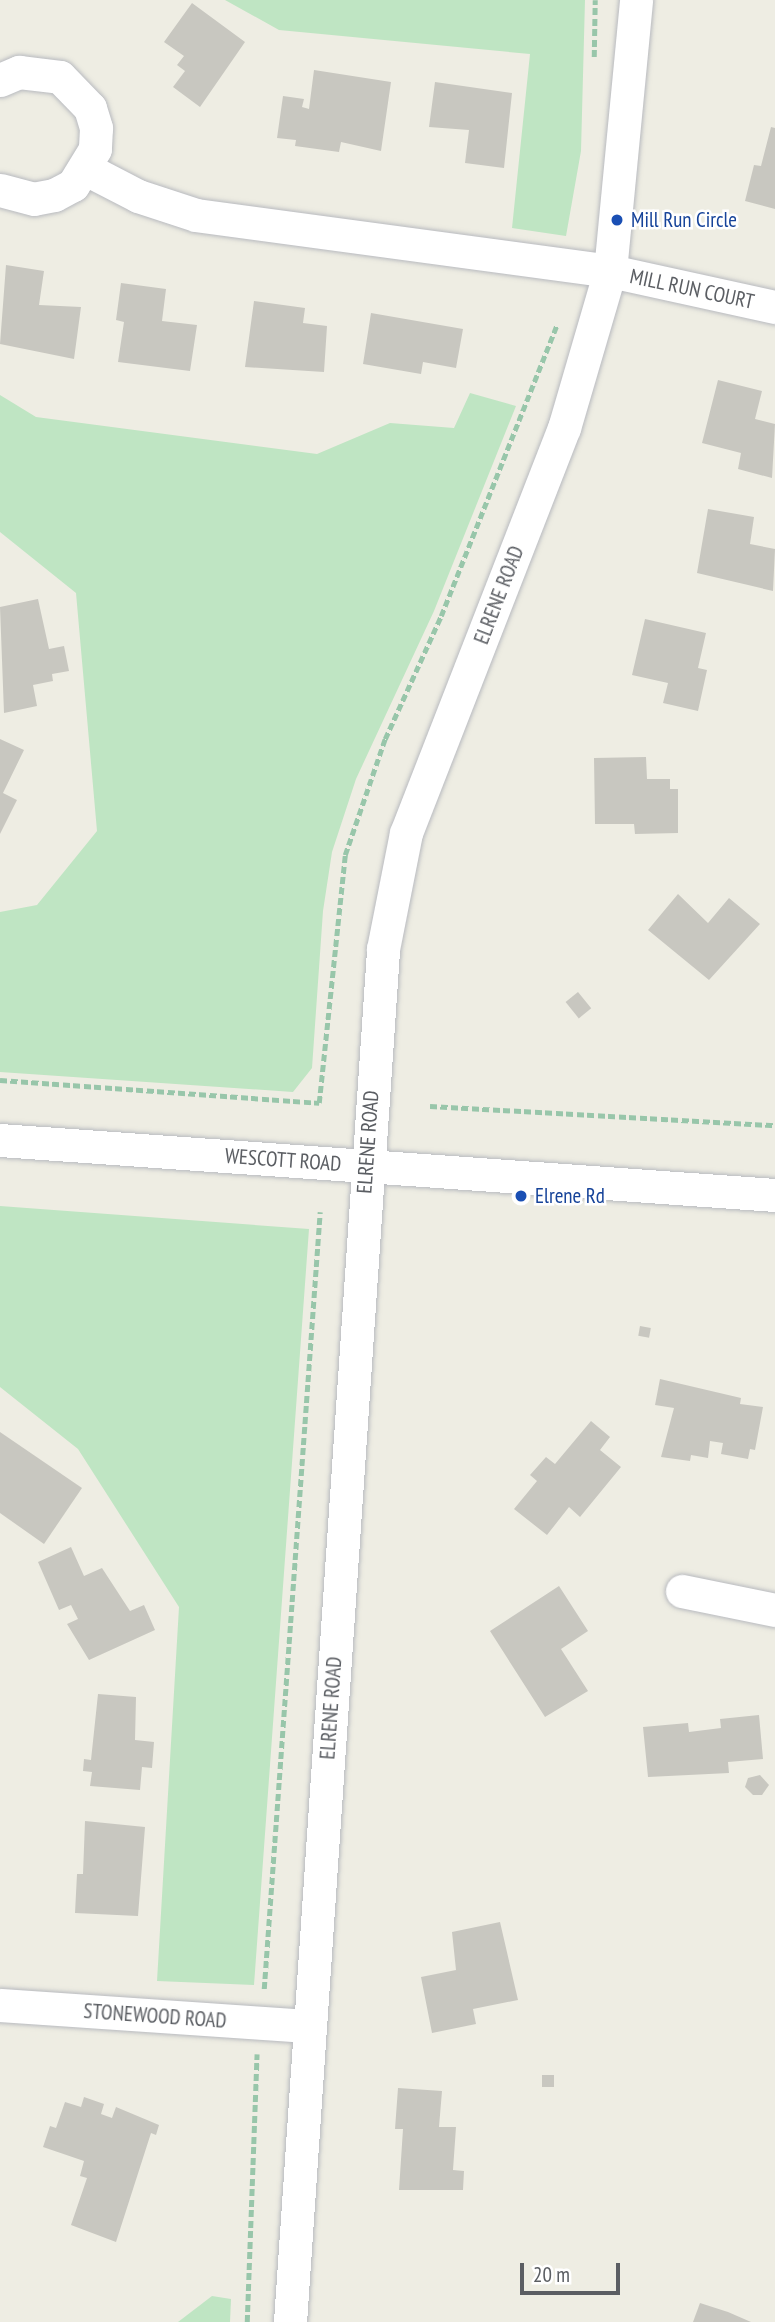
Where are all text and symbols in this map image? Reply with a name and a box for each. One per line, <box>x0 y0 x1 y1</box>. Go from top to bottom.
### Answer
place label: Mill Run Circle <box>631 207 737 233</box>
marker: Mill Run Circle <box>609 212 625 228</box>
street label: MILL RUN COURT <box>627 263 757 315</box>
street label: ELRENE ROAD <box>469 542 529 648</box>
street label: ELRENE ROAD <box>352 1090 384 1194</box>
street label: WESCOTT ROAD <box>224 1143 342 1177</box>
place label: Elrene Rd <box>535 1183 605 1209</box>
marker: Elrene Rd <box>513 1188 529 1204</box>
street label: ELRENE ROAD <box>315 1656 347 1760</box>
street label: STONEWOOD ROAD <box>83 1998 227 2034</box>
scale bar <box>523 2248 623 2292</box>
text: 20 m <box>533 2261 570 2288</box>

